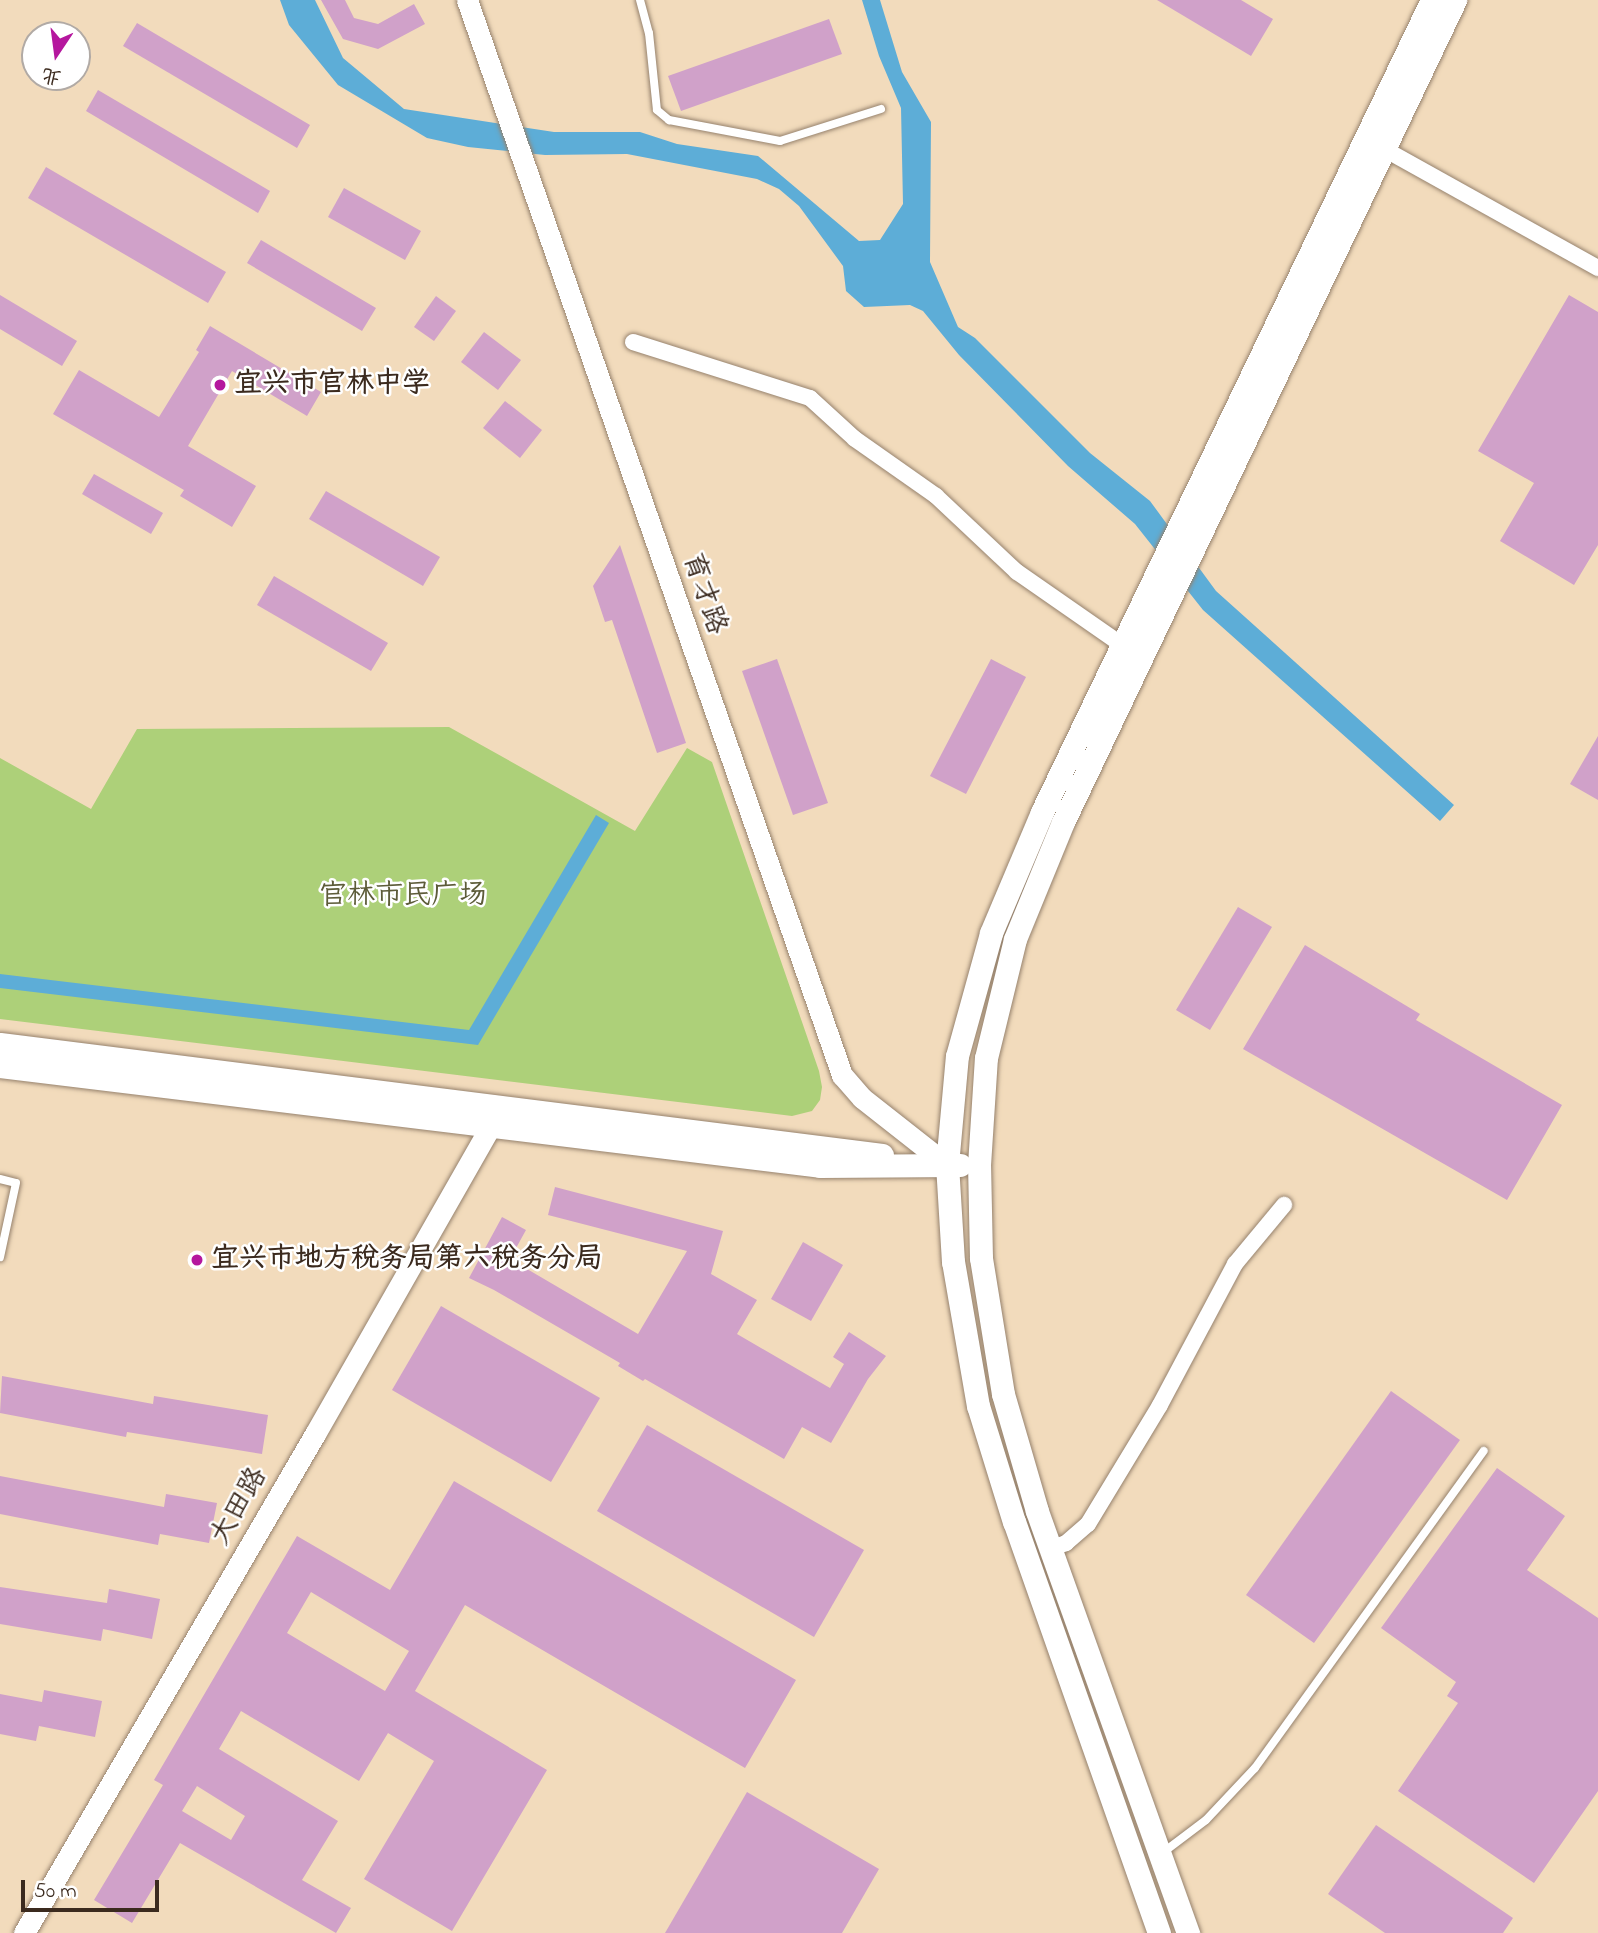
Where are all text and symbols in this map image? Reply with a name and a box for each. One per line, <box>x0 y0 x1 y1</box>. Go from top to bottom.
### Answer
north arrow <box>21 21 91 91</box>
text: 北 <box>39 60 64 90</box>
place label: 宜兴市官林中学 <box>234 368 430 402</box>
marker: 宜兴市官林中学 <box>212 377 228 393</box>
street label: 育才路 <box>673 549 733 639</box>
park label: 官林市民广场 <box>319 880 487 914</box>
place label: 宜兴市地方税务局第六税务分局 <box>211 1243 603 1277</box>
marker: 宜兴市地方税务局第六税务分局 <box>189 1252 205 1268</box>
street label: 大田路 <box>204 1462 276 1552</box>
scale bar <box>24 1867 163 1911</box>
text: 50 m <box>34 1877 77 1907</box>

